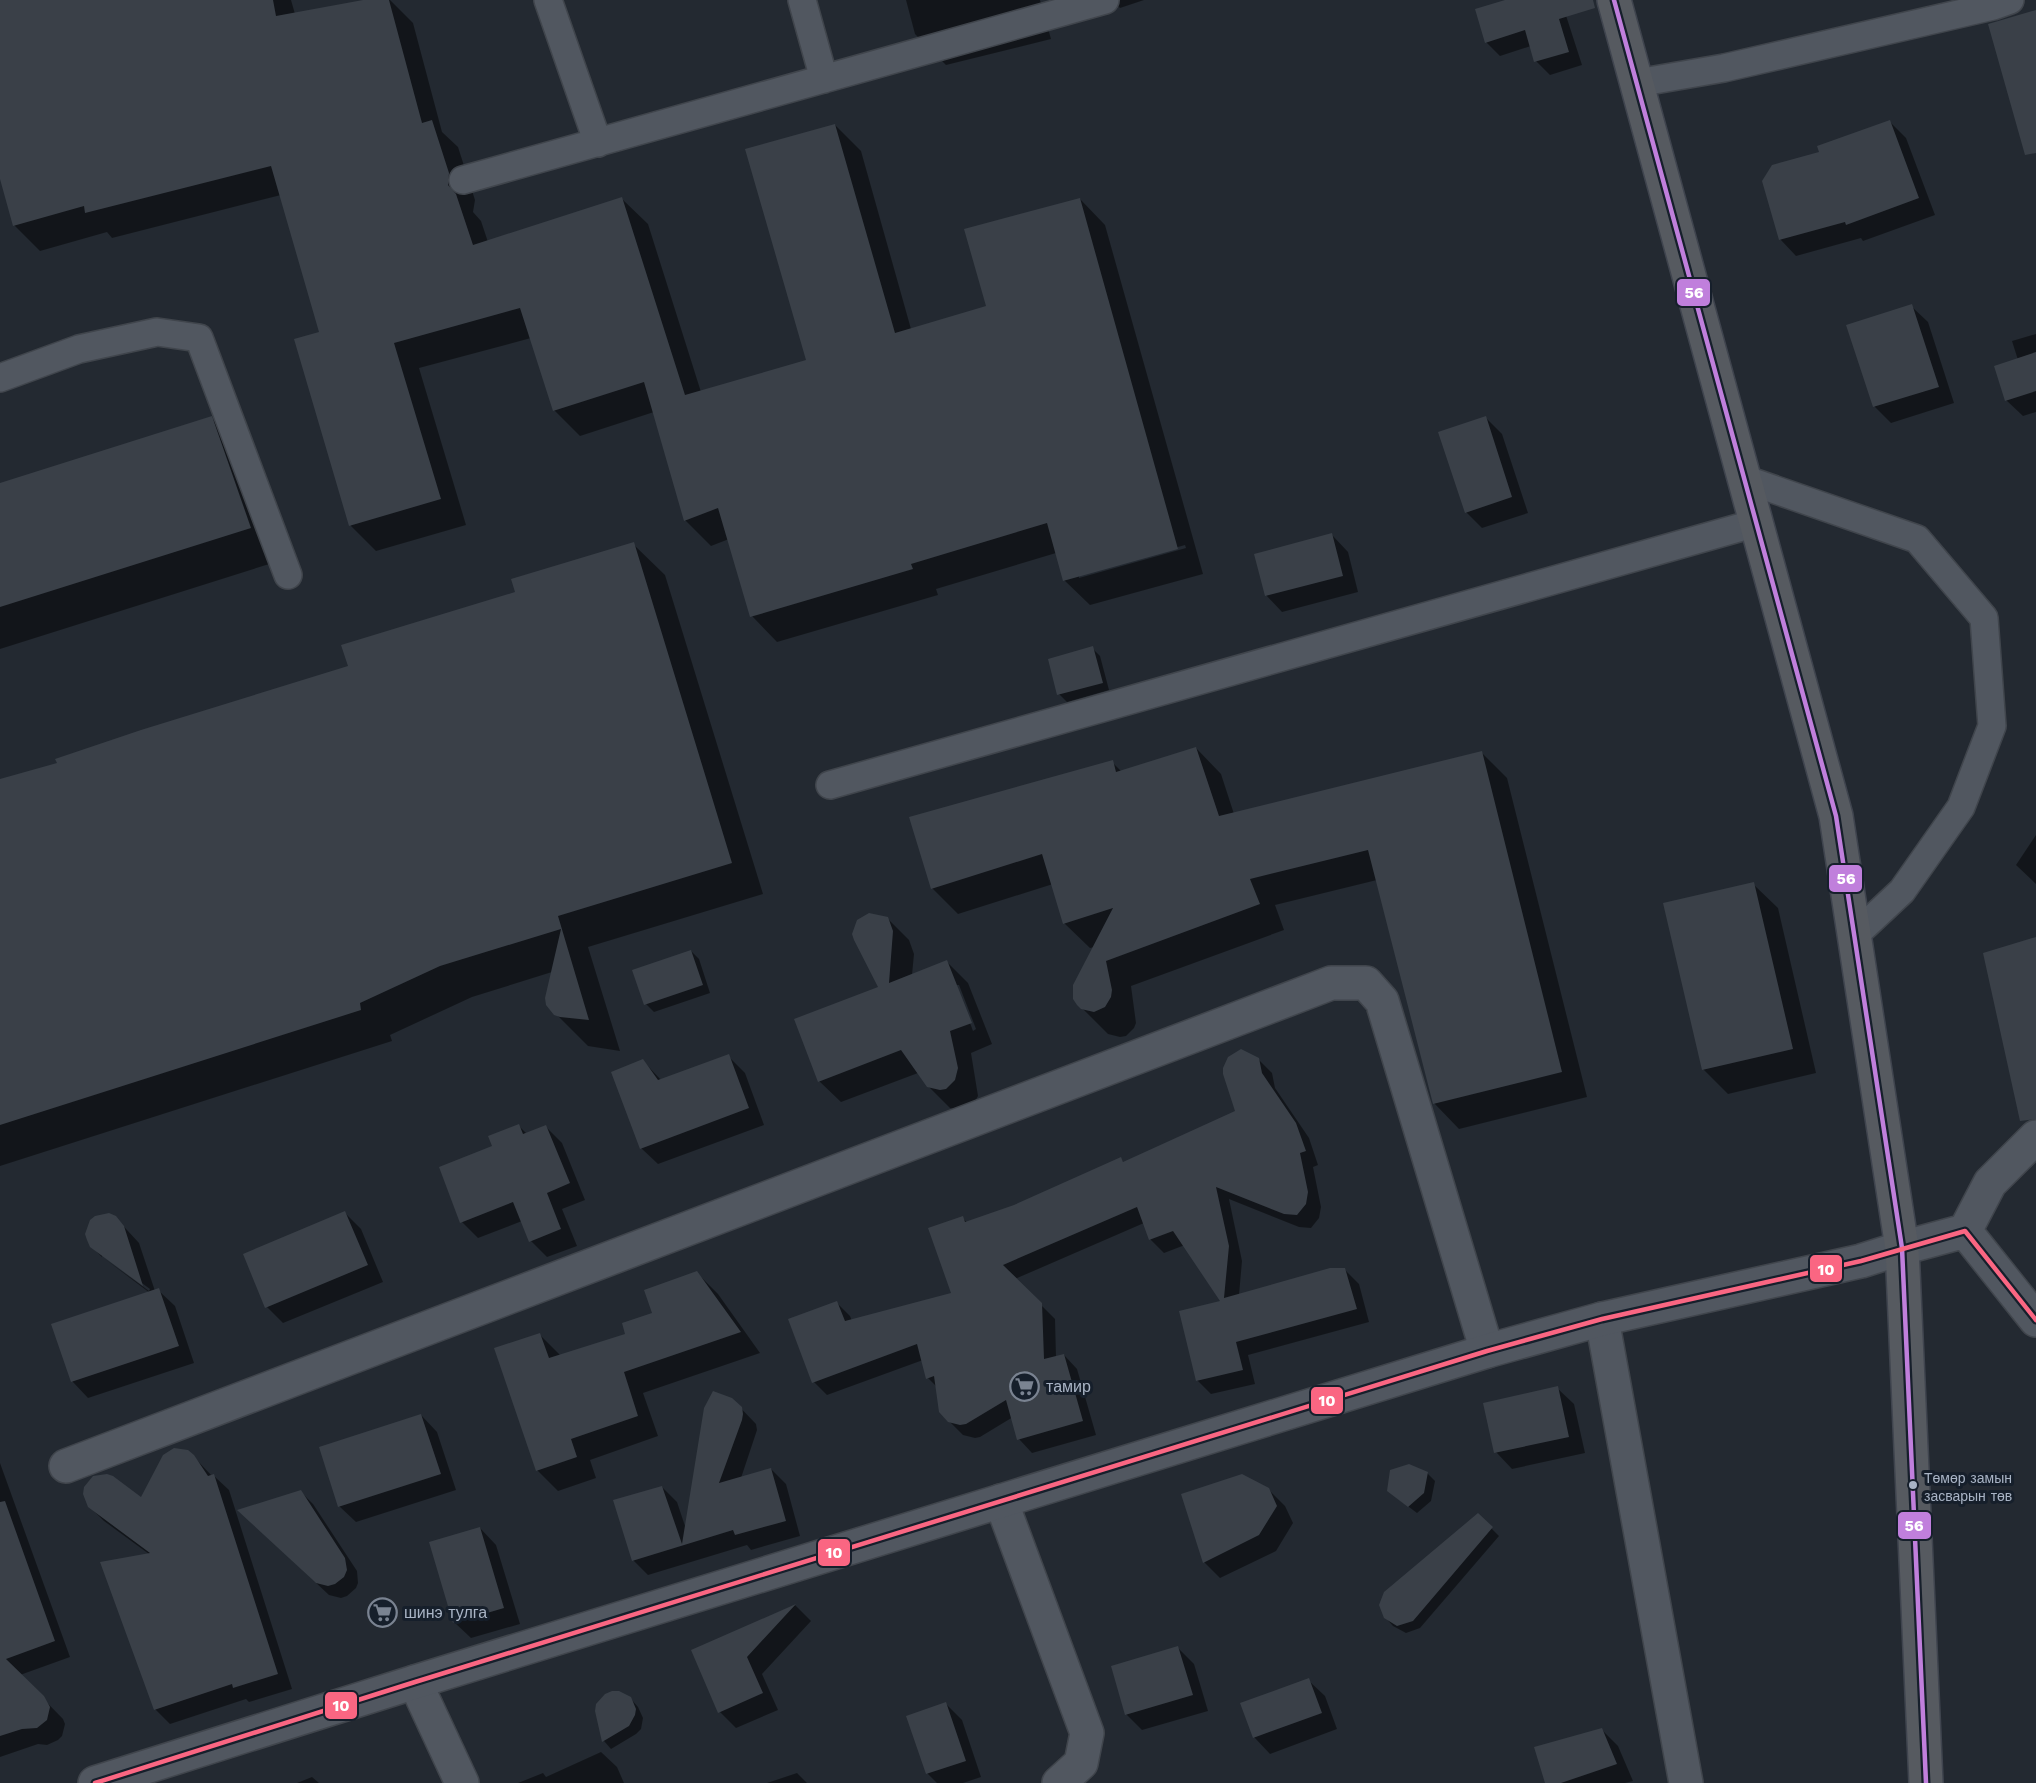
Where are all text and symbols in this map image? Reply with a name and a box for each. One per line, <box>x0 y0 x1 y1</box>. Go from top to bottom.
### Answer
line badge: 56 <box>1676 278 1711 307</box>
text: 56 <box>1684 283 1704 302</box>
line badge: 56 <box>1828 864 1863 893</box>
text: 56 <box>1836 869 1856 888</box>
line badge: 10 <box>1809 1254 1843 1283</box>
text: 10 <box>1817 1260 1835 1279</box>
supermarket icon: тамир <box>1009 1370 1041 1402</box>
place label: тамир <box>1046 1377 1091 1396</box>
line badge: 10 <box>1310 1386 1344 1415</box>
text: 10 <box>1318 1391 1336 1410</box>
place label: Төмөр замын засварын төв <box>1924 1470 2012 1504</box>
marker: Төмөр замын засварын төв <box>1907 1479 1919 1491</box>
line badge: 56 <box>1897 1511 1932 1540</box>
text: 56 <box>1904 1516 1924 1535</box>
line badge: 10 <box>817 1538 851 1567</box>
text: 10 <box>825 1543 843 1562</box>
supermarket icon: шинэ тулга <box>367 1596 399 1628</box>
place label: шинэ тулга <box>404 1603 487 1622</box>
line badge: 10 <box>324 1691 358 1720</box>
text: 10 <box>332 1696 350 1715</box>

